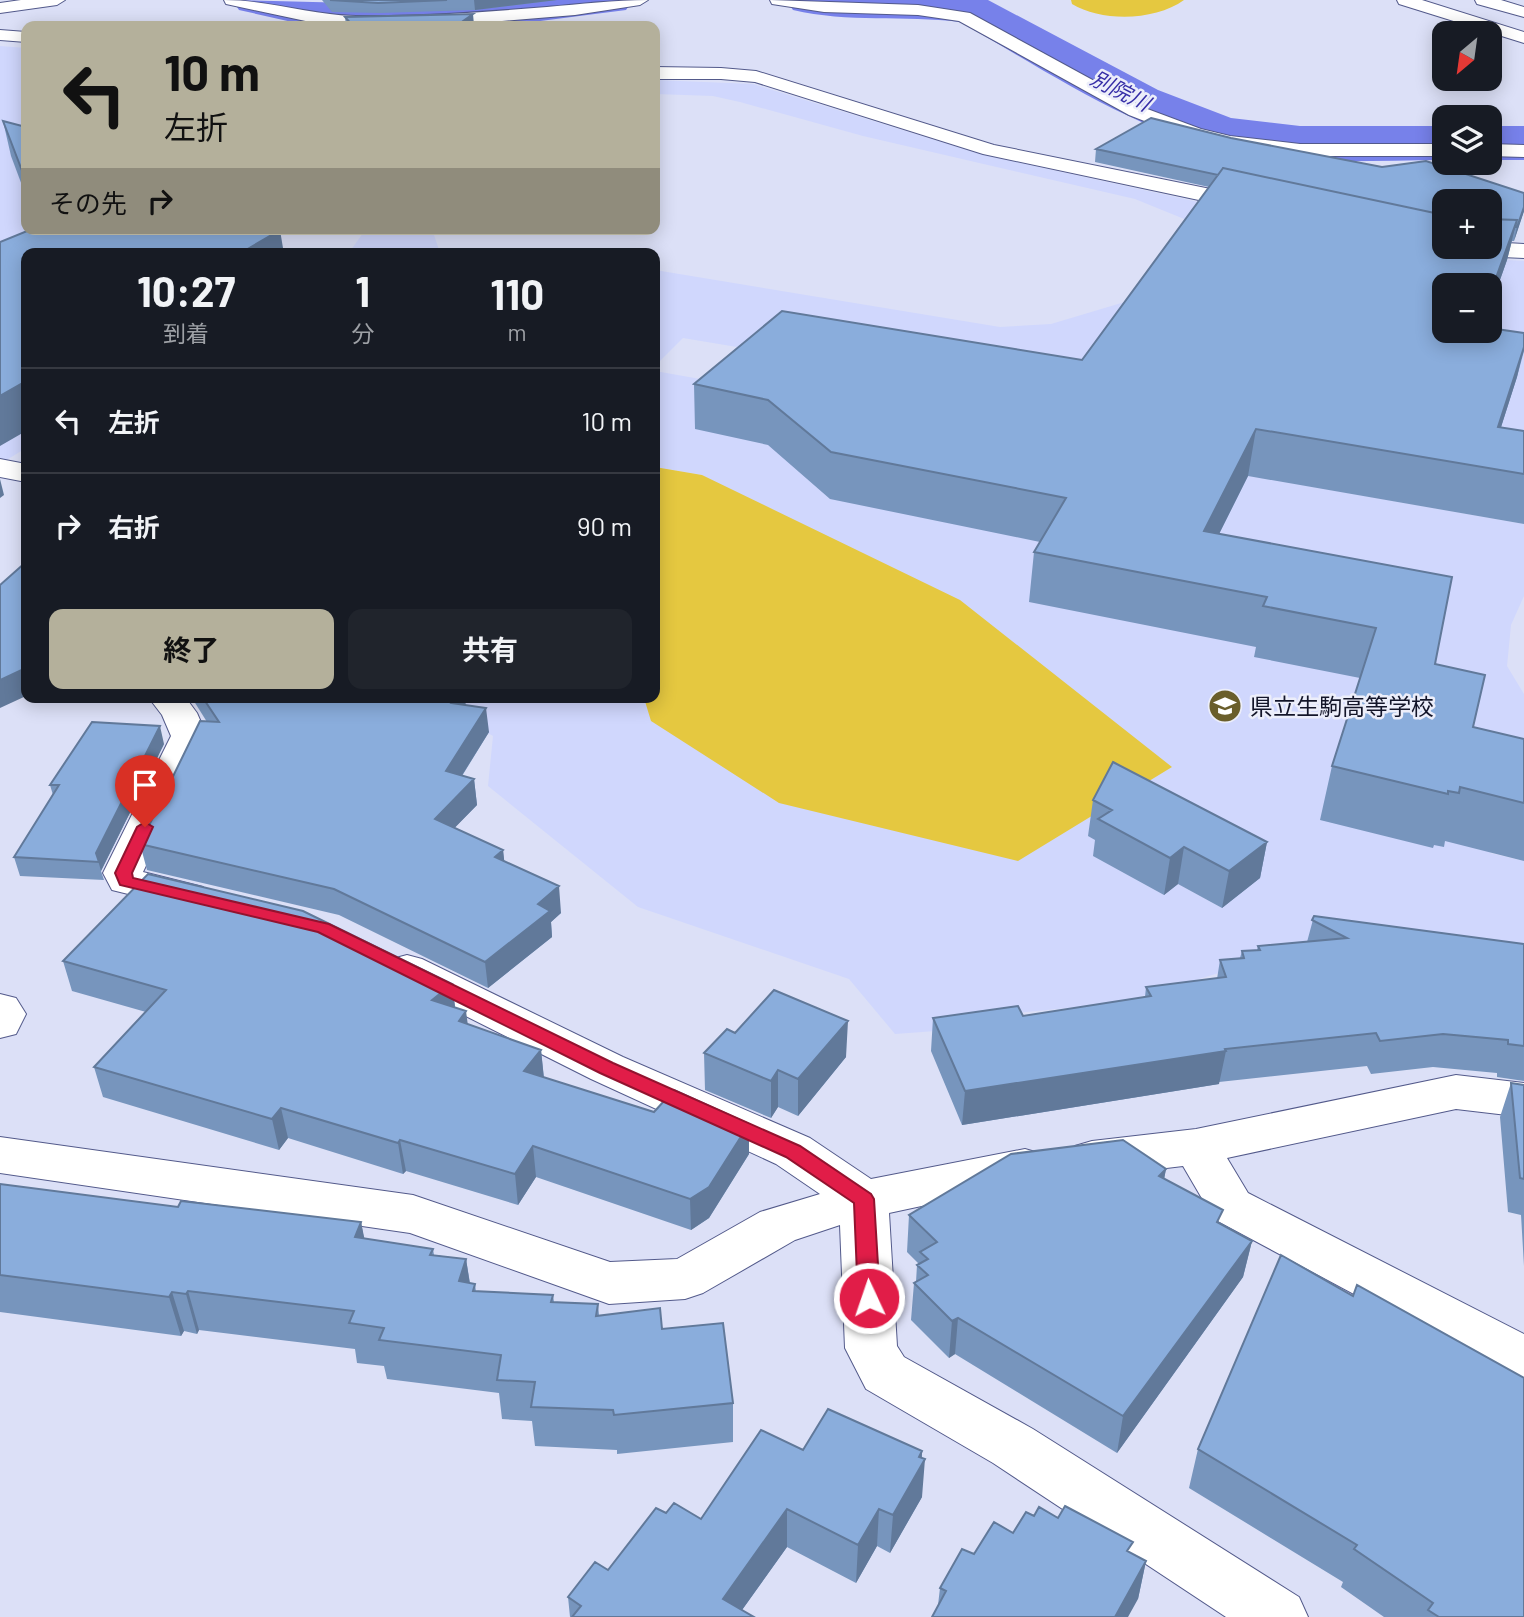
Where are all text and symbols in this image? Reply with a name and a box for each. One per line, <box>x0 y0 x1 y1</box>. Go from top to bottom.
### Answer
north arrow <box>1432 21 1502 91</box>
map controls <box>1432 21 1502 343</box>
text: 10 m <box>164 42 260 101</box>
icon: left <box>49 49 140 140</box>
water label: 別院川 <box>1087 65 1157 116</box>
button: layers <box>1432 105 1502 175</box>
text: 左折 <box>164 107 228 145</box>
icon: right <box>141 182 179 220</box>
text: その先 <box>49 187 127 218</box>
button: + <box>1432 189 1502 259</box>
text: 10:27 <box>137 265 235 315</box>
text: 1 <box>355 265 370 315</box>
text: 110 <box>490 268 544 318</box>
button: − <box>1432 273 1502 343</box>
text: m <box>508 318 527 346</box>
text: 到着 <box>163 319 209 347</box>
text: 分 <box>351 319 374 347</box>
icon: left <box>49 402 87 440</box>
text: 10 m <box>582 405 632 436</box>
text: 左折 <box>108 406 160 437</box>
icon: right <box>49 507 87 545</box>
text: 90 m <box>577 510 632 541</box>
text: 右折 <box>108 511 160 542</box>
button: 終了 <box>49 609 334 689</box>
button: 共有 <box>348 609 632 689</box>
school or university icon: 県立生駒高等学校 <box>1206 687 1244 725</box>
place label: 県立生駒高等学校 <box>1250 692 1434 720</box>
pin <box>115 755 175 827</box>
icon: arrive <box>126 766 164 804</box>
position arrow <box>832 1261 906 1335</box>

